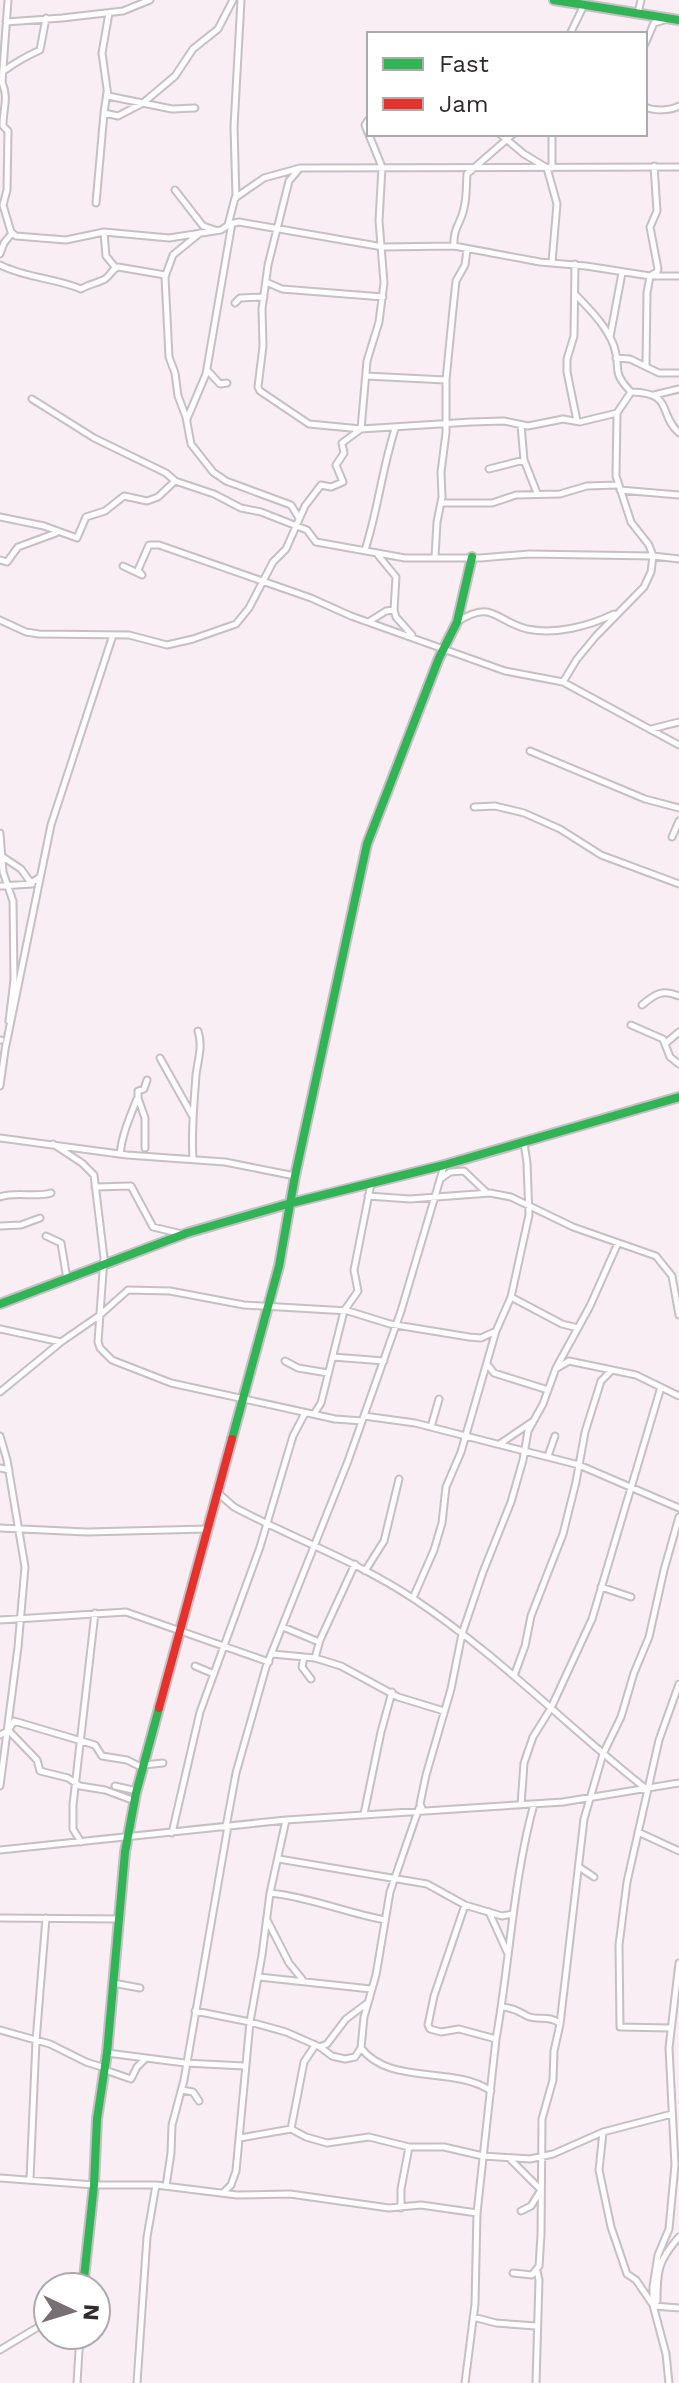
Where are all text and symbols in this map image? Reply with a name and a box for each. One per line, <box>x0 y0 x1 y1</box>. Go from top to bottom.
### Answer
legend <box>367 32 647 136</box>
text: Fast <box>439 50 489 78</box>
text: Jam <box>439 90 489 118</box>
north arrow <box>32 2271 112 2351</box>
text: N <box>78 2303 104 2321</box>

